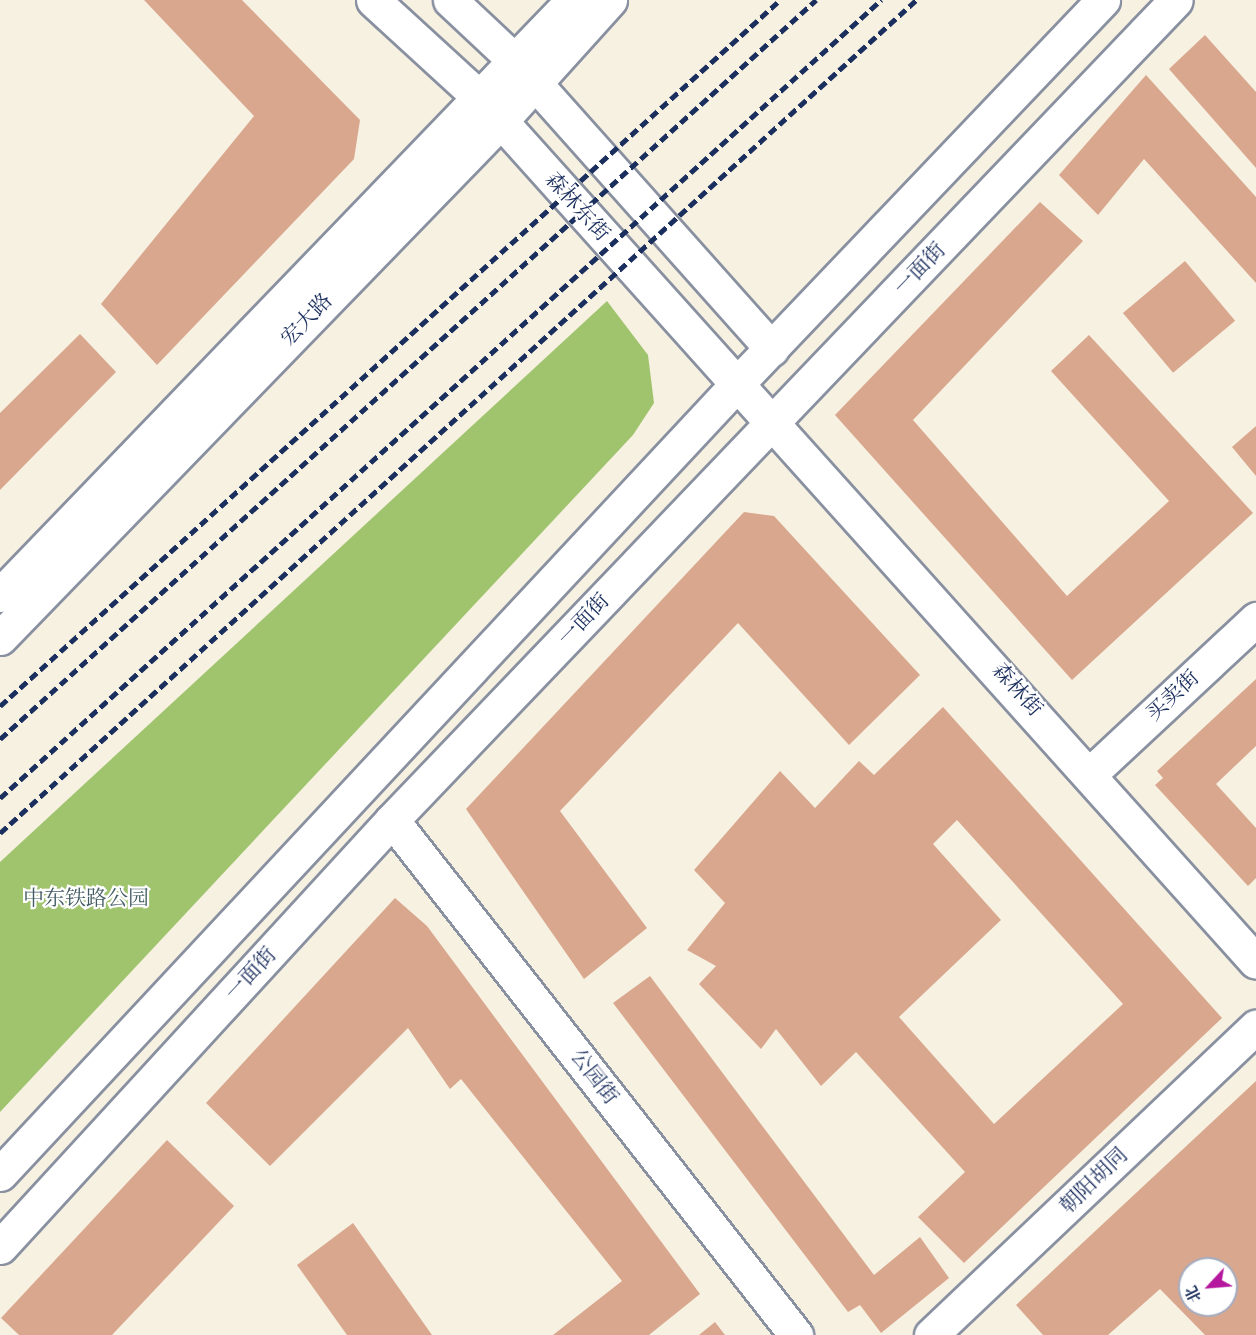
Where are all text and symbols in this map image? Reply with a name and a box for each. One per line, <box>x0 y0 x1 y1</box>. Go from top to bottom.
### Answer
street label: 森林东街 <box>540 167 614 247</box>
street label: 一面街 <box>889 238 951 300</box>
street label: 宏大路 <box>276 289 338 351</box>
street label: 一面街 <box>553 589 615 651</box>
street label: 森林街 <box>987 658 1047 722</box>
street label: 买卖街 <box>1141 665 1205 727</box>
park label: 中东铁路公园 <box>23 886 149 912</box>
street label: 一面街 <box>220 942 282 1006</box>
street label: 公园街 <box>565 1044 623 1110</box>
street label: 朝阳胡同 <box>1055 1143 1133 1219</box>
north arrow <box>1178 1257 1238 1317</box>
text: 北 <box>1181 1282 1206 1306</box>

